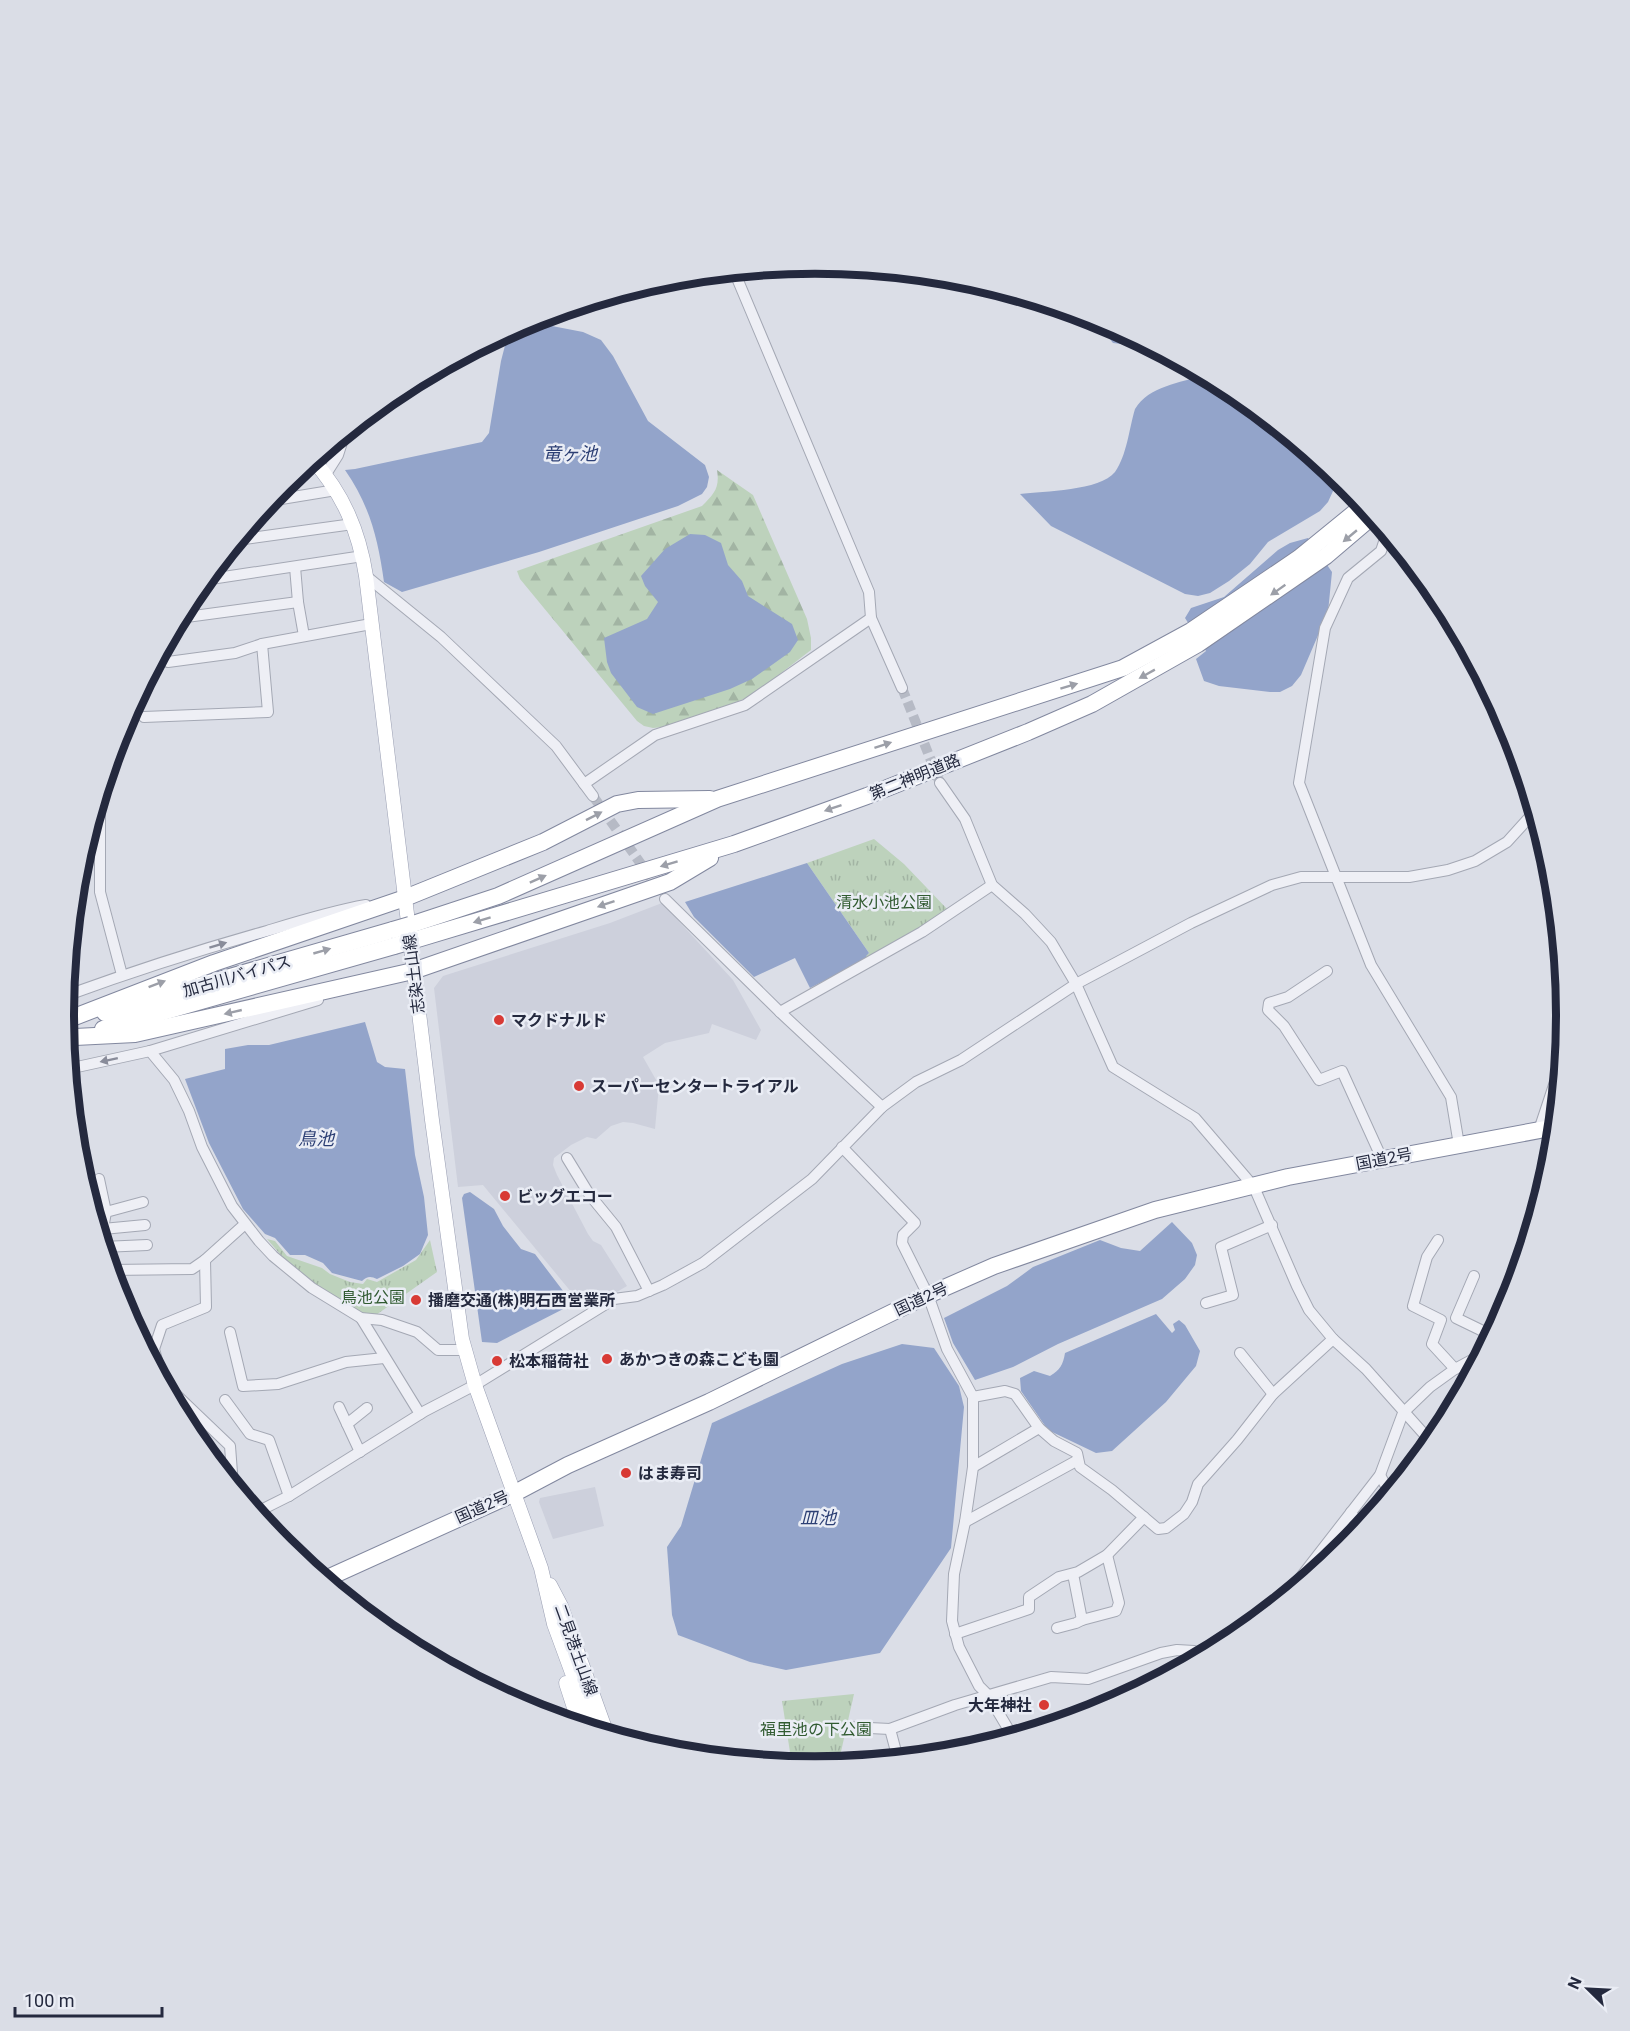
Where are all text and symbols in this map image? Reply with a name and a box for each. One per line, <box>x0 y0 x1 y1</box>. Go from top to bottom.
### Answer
water label: 竜ヶ池 <box>543 443 599 464</box>
one-way arrow <box>1342 529 1357 542</box>
one-way arrow <box>1271 584 1287 596</box>
one-way arrow <box>1139 668 1155 679</box>
one-way arrow <box>1060 681 1078 690</box>
one-way arrow <box>874 740 892 749</box>
street label: 第二神明道路 <box>867 750 963 804</box>
one-way arrow <box>824 804 842 814</box>
one-way arrow <box>585 811 602 821</box>
one-way arrow <box>660 860 678 869</box>
one-way arrow <box>529 874 547 884</box>
park label: 清水小池公園 <box>836 893 932 912</box>
one-way arrow <box>597 899 615 909</box>
one-way arrow <box>473 916 491 925</box>
street label: 志染土山線 <box>400 933 428 1015</box>
one-way arrow <box>209 940 227 949</box>
one-way arrow <box>313 946 331 955</box>
street label: 加古川バイパス <box>181 951 293 1001</box>
one-way arrow <box>148 979 166 988</box>
one-way arrow <box>224 1007 242 1017</box>
place label: マクドナルド <box>511 1011 607 1030</box>
marker: マクドナルド <box>492 1013 506 1027</box>
one-way arrow <box>99 1056 118 1065</box>
place label: スーパーセンタートライアル <box>591 1077 799 1096</box>
marker: スーパーセンタートライアル <box>572 1079 586 1093</box>
water label: 鳥池 <box>298 1128 336 1149</box>
street label: 国道2号 <box>1354 1144 1414 1174</box>
place label: ビッグエコー <box>517 1187 613 1206</box>
marker: ビッグエコー <box>498 1189 512 1203</box>
street label: 国道2号 <box>891 1278 951 1320</box>
park label: 鳥池公園 <box>341 1288 405 1307</box>
place label: 播磨交通(株)明石西営業所 <box>428 1291 615 1310</box>
marker: 播磨交通(株)明石西営業所 <box>409 1293 423 1307</box>
place label: あかつきの森こども園 <box>619 1350 779 1369</box>
place label: 松本稲荷社 <box>509 1352 589 1371</box>
marker: あかつきの森こども園 <box>600 1352 614 1366</box>
marker: 松本稲荷社 <box>490 1354 504 1368</box>
place label: はま寿司 <box>638 1464 702 1483</box>
marker: はま寿司 <box>619 1466 633 1480</box>
street label: 国道2号 <box>452 1487 512 1527</box>
water label: 皿池 <box>800 1507 838 1528</box>
street label: 二見港土山線 <box>551 1602 601 1698</box>
place label: 大年神社 <box>968 1696 1032 1715</box>
marker: 大年神社 <box>1037 1698 1051 1712</box>
park label: 福里池の下公園 <box>760 1720 872 1739</box>
north arrow <box>1558 1959 1618 2019</box>
text: N <box>1564 1974 1586 1992</box>
scale bar <box>15 1980 162 2018</box>
text: 100 m <box>24 1990 75 2011</box>

